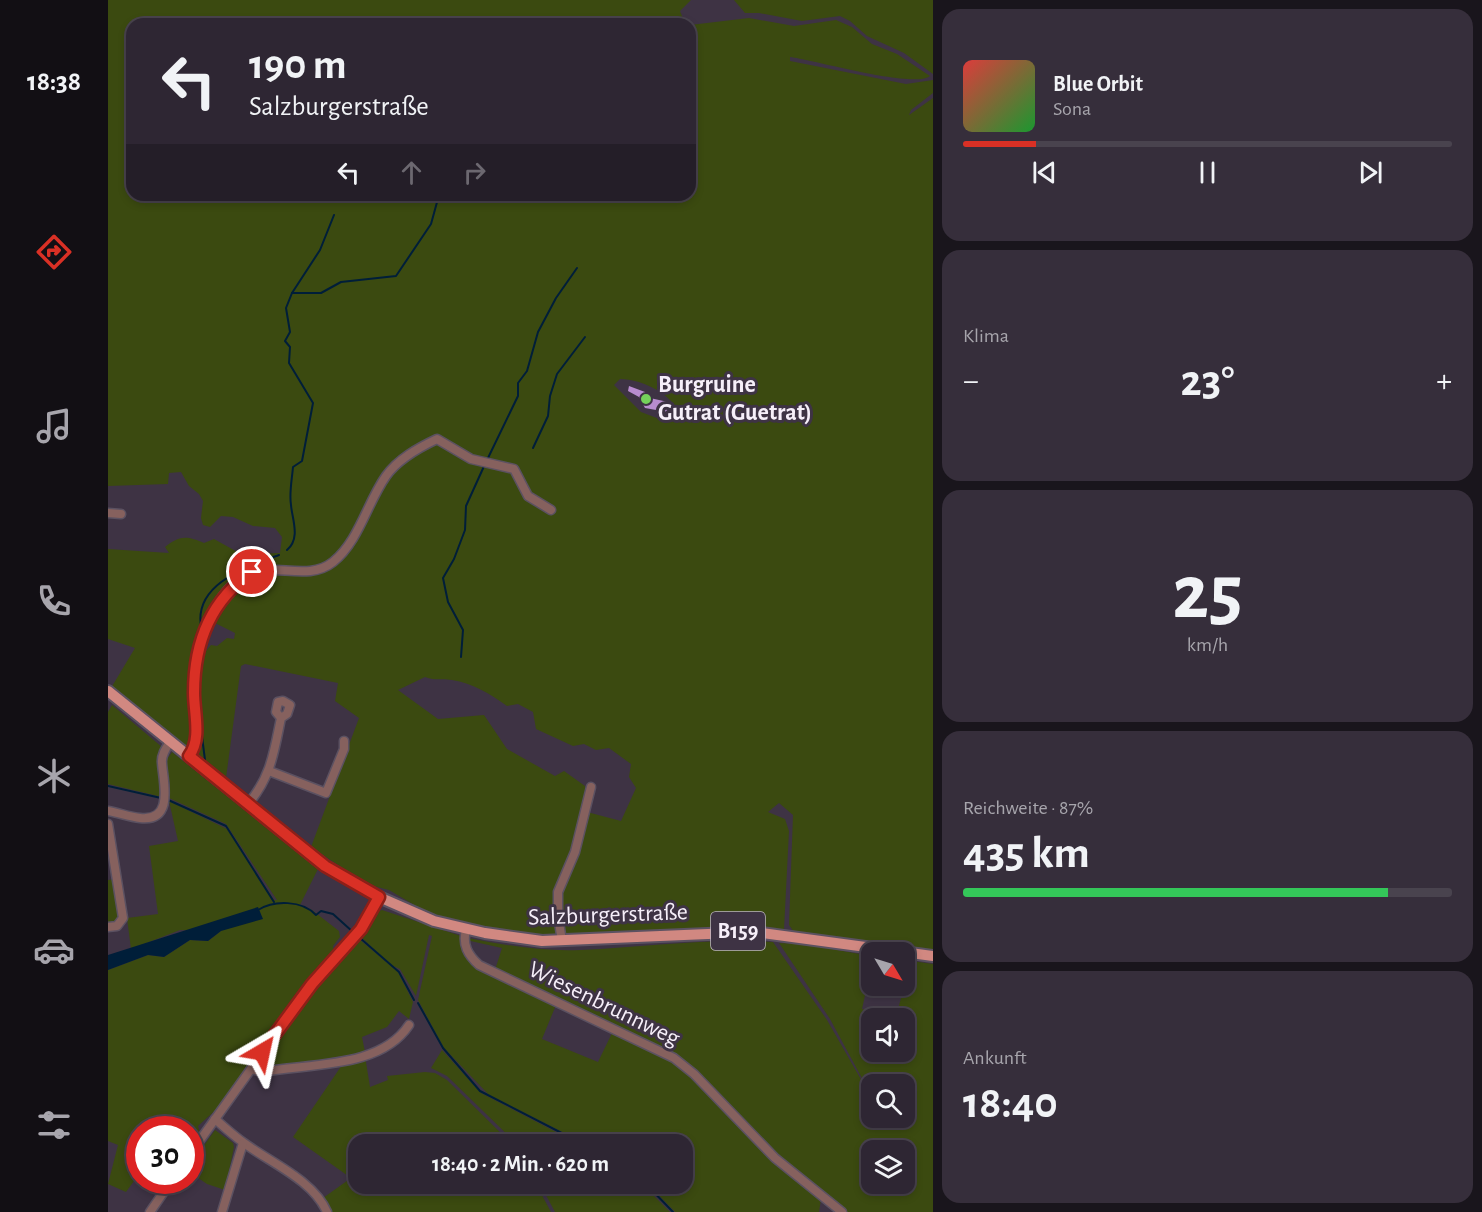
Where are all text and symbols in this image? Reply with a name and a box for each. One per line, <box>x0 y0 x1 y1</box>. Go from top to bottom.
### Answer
icon: left <box>150 42 228 120</box>
text: 190 m <box>249 44 347 86</box>
text: 18:38 <box>27 68 81 95</box>
text: Blue Orbit <box>1053 73 1143 95</box>
text: Salzburgerstraße <box>249 93 429 120</box>
text: Sona <box>1053 99 1091 119</box>
icon: left <box>332 156 365 189</box>
icon: ahead <box>395 156 428 189</box>
icon: right <box>458 156 491 189</box>
icon: previous <box>1028 156 1061 189</box>
icon: pause <box>1191 156 1224 189</box>
icon: next <box>1354 156 1387 189</box>
icon: directions <box>33 231 75 273</box>
text: Klima <box>963 326 1009 346</box>
text: 23° <box>1181 359 1234 404</box>
text: − <box>963 365 979 398</box>
text: + <box>1436 365 1452 398</box>
place label: Burgruine Gutrat (Guetrat) <box>658 373 812 425</box>
marker: Burgruine Gutrat (Guetrat) <box>639 392 653 406</box>
icon: music <box>33 405 75 447</box>
pin <box>226 546 277 597</box>
icon: arrive <box>235 555 268 588</box>
text: 25 <box>1172 555 1243 633</box>
icon: phone <box>33 580 75 622</box>
text: km/h <box>1187 635 1228 655</box>
icon: climate <box>33 755 75 797</box>
text: Reichweite · 87% <box>963 798 1093 818</box>
text: 435 km <box>963 831 1090 876</box>
street label: Salzburgerstraße <box>528 900 688 930</box>
road number: B159 <box>711 912 765 950</box>
icon: car <box>33 929 75 971</box>
north arrow <box>861 942 915 996</box>
map controls <box>861 942 915 1194</box>
street label: Wiesenbrunnweg <box>525 957 684 1051</box>
button: sound <box>861 1008 915 1062</box>
position arrow <box>230 1020 294 1084</box>
text: Ankunft <box>963 1048 1027 1068</box>
button: search <box>861 1074 915 1128</box>
text: 18:40 <box>963 1081 1058 1126</box>
icon: filters <box>33 1104 75 1146</box>
speed limit sign: 30 <box>126 1116 204 1194</box>
button: layers <box>861 1140 915 1194</box>
text: 18:40 · 2 Min. · 620 m <box>432 1153 609 1175</box>

